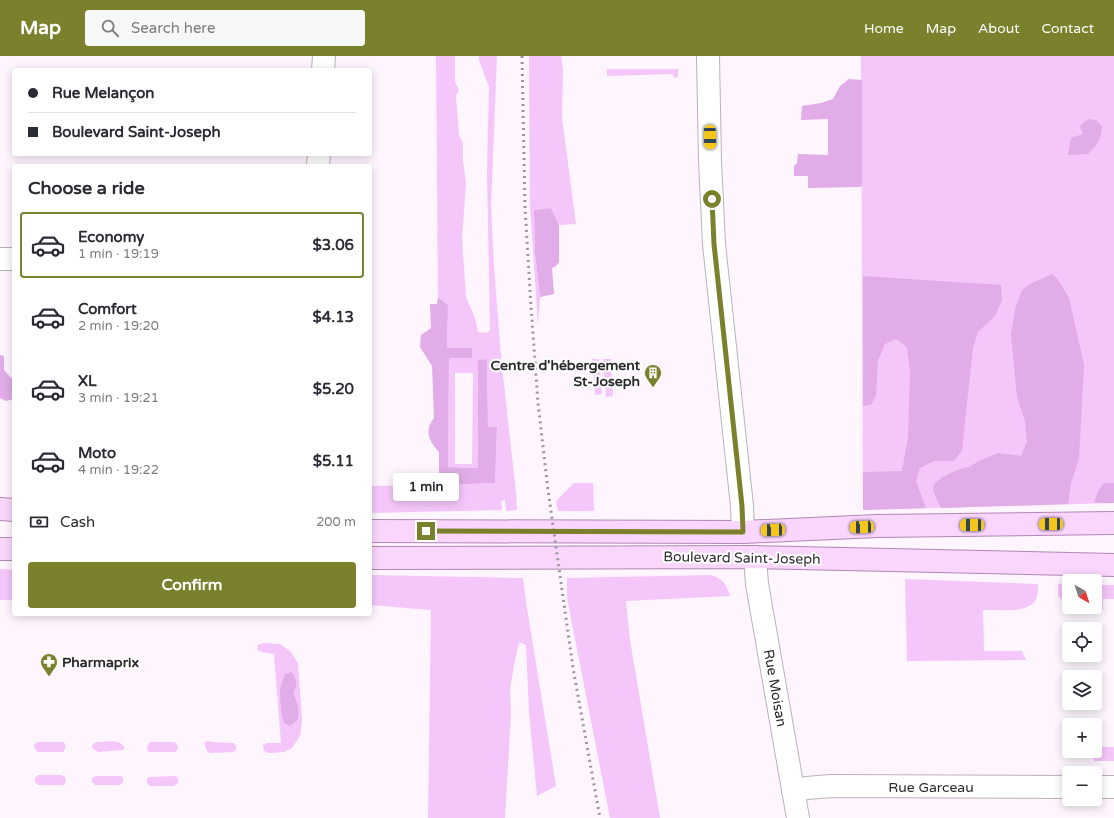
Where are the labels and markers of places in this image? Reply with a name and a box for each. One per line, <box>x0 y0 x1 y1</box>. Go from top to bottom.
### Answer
place label: Centre d'hébergement St-Joseph <box>491 357 641 390</box>
building icon: Centre d'hébergement St-Joseph <box>643 363 663 388</box>
pharmacy icon: Pharmaprix <box>39 652 59 677</box>
place label: Pharmaprix <box>62 654 139 671</box>

